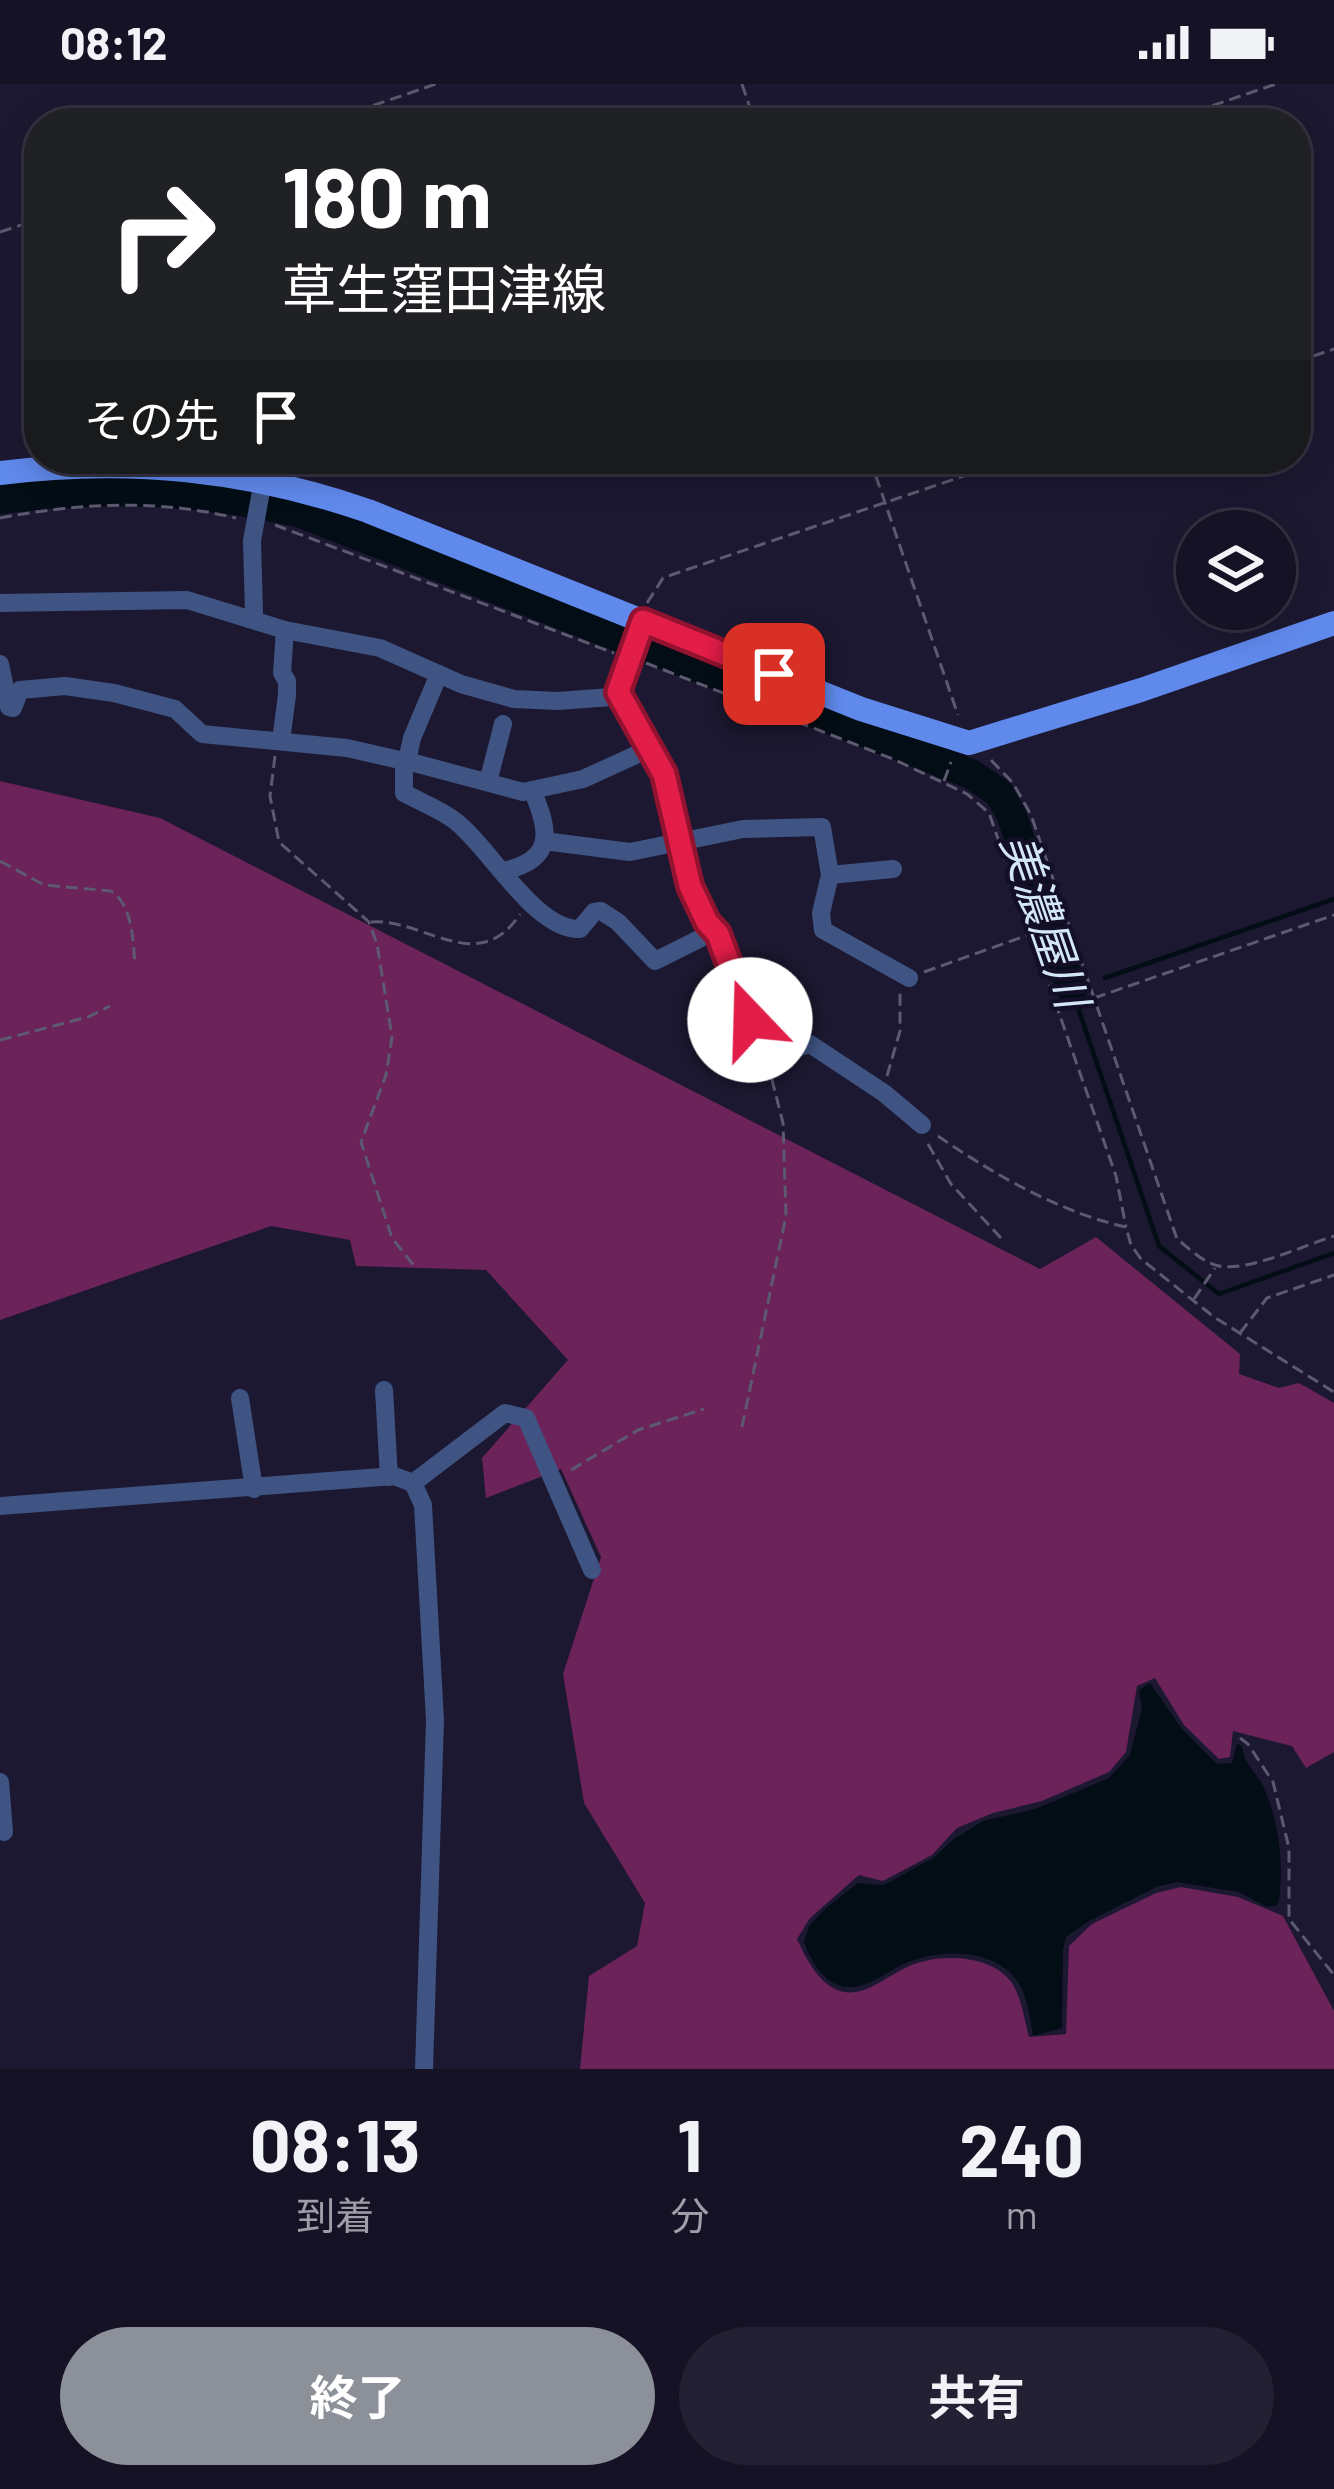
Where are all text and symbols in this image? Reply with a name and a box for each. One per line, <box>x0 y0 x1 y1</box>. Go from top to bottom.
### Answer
text: 08:12 <box>60 15 168 69</box>
text: 180 m <box>282 144 492 245</box>
icon: right <box>84 156 240 312</box>
text: 草生窪田津線 <box>282 255 606 320</box>
icon: arrive <box>243 384 309 450</box>
text: その先 <box>84 392 219 446</box>
map controls <box>1176 510 1296 630</box>
button: layers <box>1176 510 1296 630</box>
pin <box>723 623 825 725</box>
icon: arrive <box>741 641 807 707</box>
water label: 美濃屋川 <box>992 826 1103 1018</box>
position arrow <box>687 957 813 1083</box>
text: 08:13 <box>250 2100 420 2186</box>
text: 1 <box>677 2100 703 2186</box>
text: 240 <box>959 2105 1084 2191</box>
text: m <box>1006 2190 1038 2237</box>
text: 到着 <box>296 2191 374 2238</box>
text: 分 <box>670 2191 709 2238</box>
button: 終了 <box>60 2327 655 2465</box>
button: 共有 <box>679 2327 1274 2465</box>

